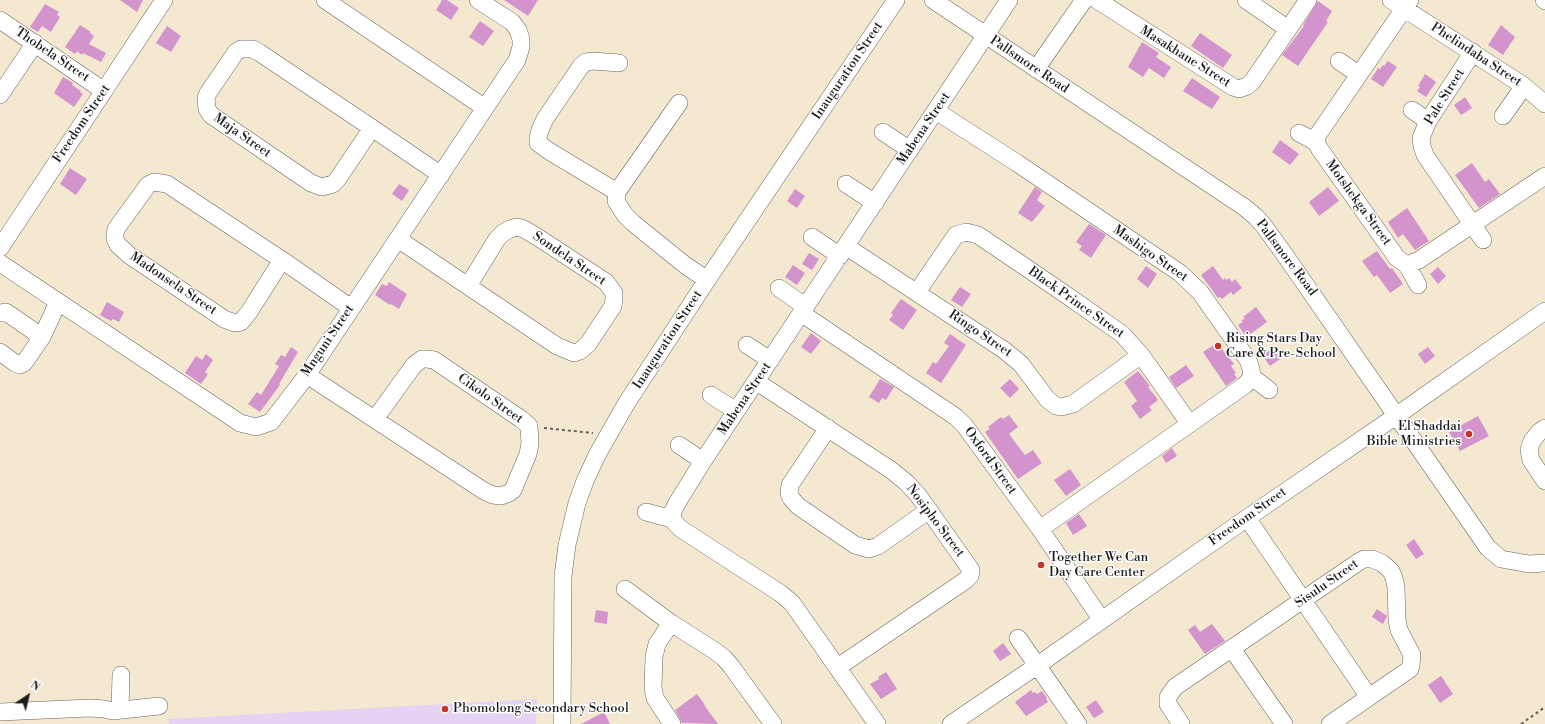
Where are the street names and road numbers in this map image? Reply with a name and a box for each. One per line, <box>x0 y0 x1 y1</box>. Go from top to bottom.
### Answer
street label: Inauguration Street <box>809 19 887 123</box>
street label: Phelindaba Street <box>1428 20 1524 90</box>
street label: Masakhane Street <box>1137 23 1233 91</box>
street label: Thobela Street <box>12 24 92 86</box>
street label: Pallsmore Road <box>987 33 1071 97</box>
street label: Pale Street <box>1422 66 1468 128</box>
street label: Freedom Street <box>50 82 114 166</box>
street label: Mabena Street <box>894 90 954 168</box>
street label: Maja Street <box>210 110 274 162</box>
street label: Motshekga Street <box>1322 157 1394 249</box>
street label: Pallsmore Road <box>1252 217 1320 299</box>
street label: Mashigo Street <box>1110 222 1190 286</box>
street label: Sondela Street <box>529 229 609 289</box>
street label: Madonsela Street <box>127 249 219 319</box>
street label: Black Prince Street <box>1025 264 1127 342</box>
street label: Inauguration Street <box>630 288 706 392</box>
street label: Mnguni Street <box>298 302 358 380</box>
street label: Ringo Street <box>945 307 1015 361</box>
street label: Mabena Street <box>715 360 775 438</box>
street label: Cikolo Street <box>454 371 526 427</box>
street label: Oxford Street <box>960 424 1020 498</box>
street label: Nosipho Street <box>902 481 968 561</box>
street label: Freedom Street <box>1206 484 1290 550</box>
street label: Sisulu Street <box>1292 556 1362 612</box>

